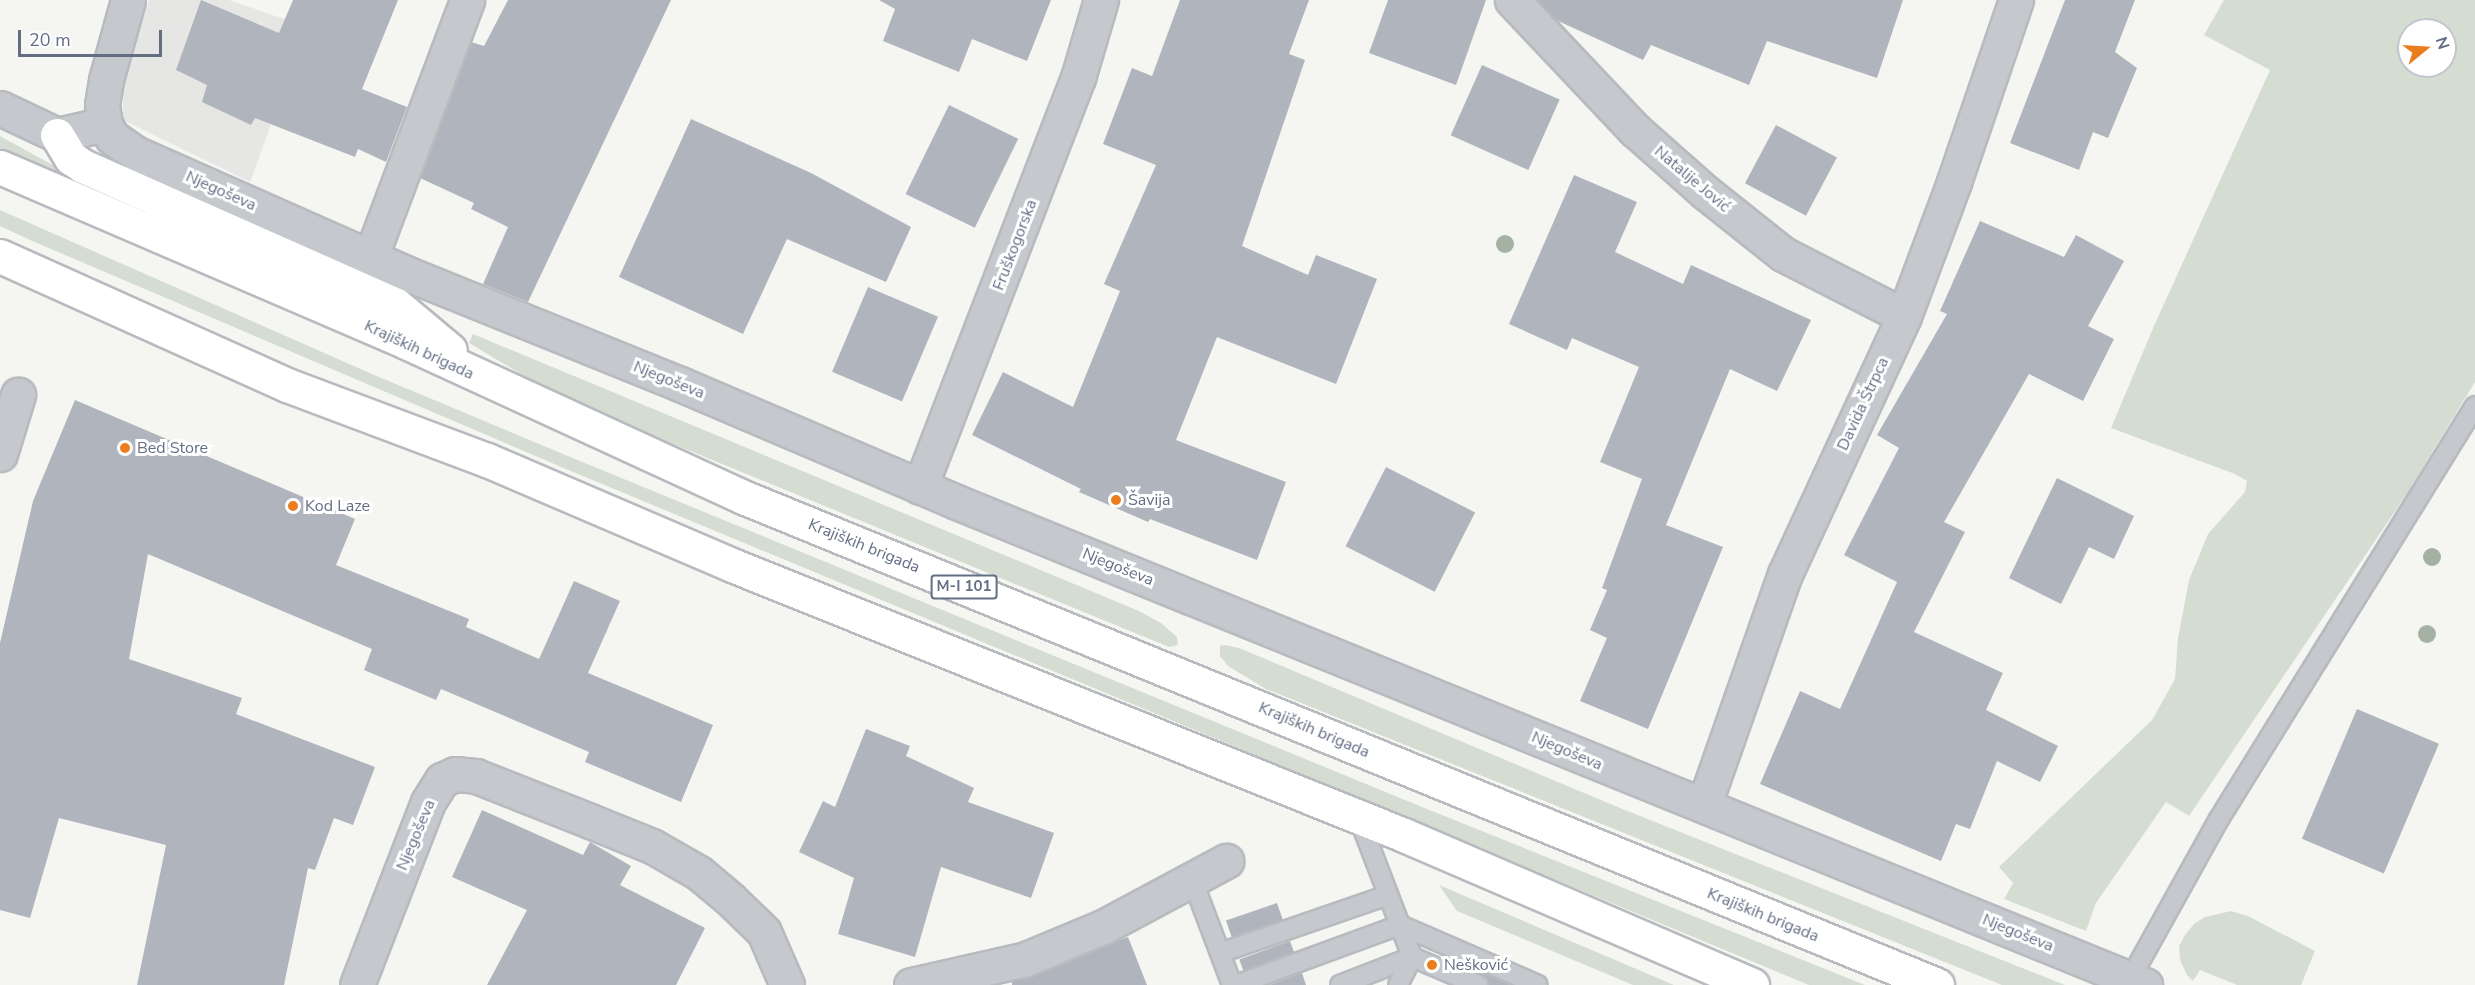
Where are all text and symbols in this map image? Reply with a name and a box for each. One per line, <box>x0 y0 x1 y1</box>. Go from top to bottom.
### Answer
scale bar <box>21 18 165 56</box>
north arrow <box>2397 18 2457 78</box>
text: 20 m <box>29 28 71 52</box>
text: N <box>2430 34 2455 52</box>
street label: Natalije Jović <box>1650 142 1734 216</box>
street label: Njegoševa <box>183 167 259 215</box>
street label: Fruškogorska <box>989 197 1041 293</box>
street label: Krajiških brigada <box>361 316 477 384</box>
street label: Davida Štrpca <box>1833 354 1893 454</box>
street label: Njegoševa <box>631 357 707 403</box>
place label: Bed Store <box>137 438 208 458</box>
marker: Bed Store <box>118 441 132 455</box>
place label: Šavija <box>1128 490 1170 510</box>
marker: Šavija <box>1109 493 1123 507</box>
place label: Kod Laze <box>305 496 370 516</box>
marker: Kod Laze <box>286 499 300 513</box>
street label: Krajiških brigada <box>805 515 923 577</box>
street label: Njegoševa <box>1080 544 1156 590</box>
road number: M-I 101 <box>930 575 998 599</box>
street label: Krajiških brigada <box>1256 698 1372 762</box>
street label: Njegoševa <box>1529 727 1605 775</box>
street label: Njegoševa <box>392 797 440 873</box>
street label: Krajiških brigada <box>1704 884 1822 946</box>
street label: Njegoševa <box>1980 910 2056 956</box>
place label: Nešković <box>1444 955 1508 975</box>
marker: Nešković <box>1425 958 1439 972</box>

